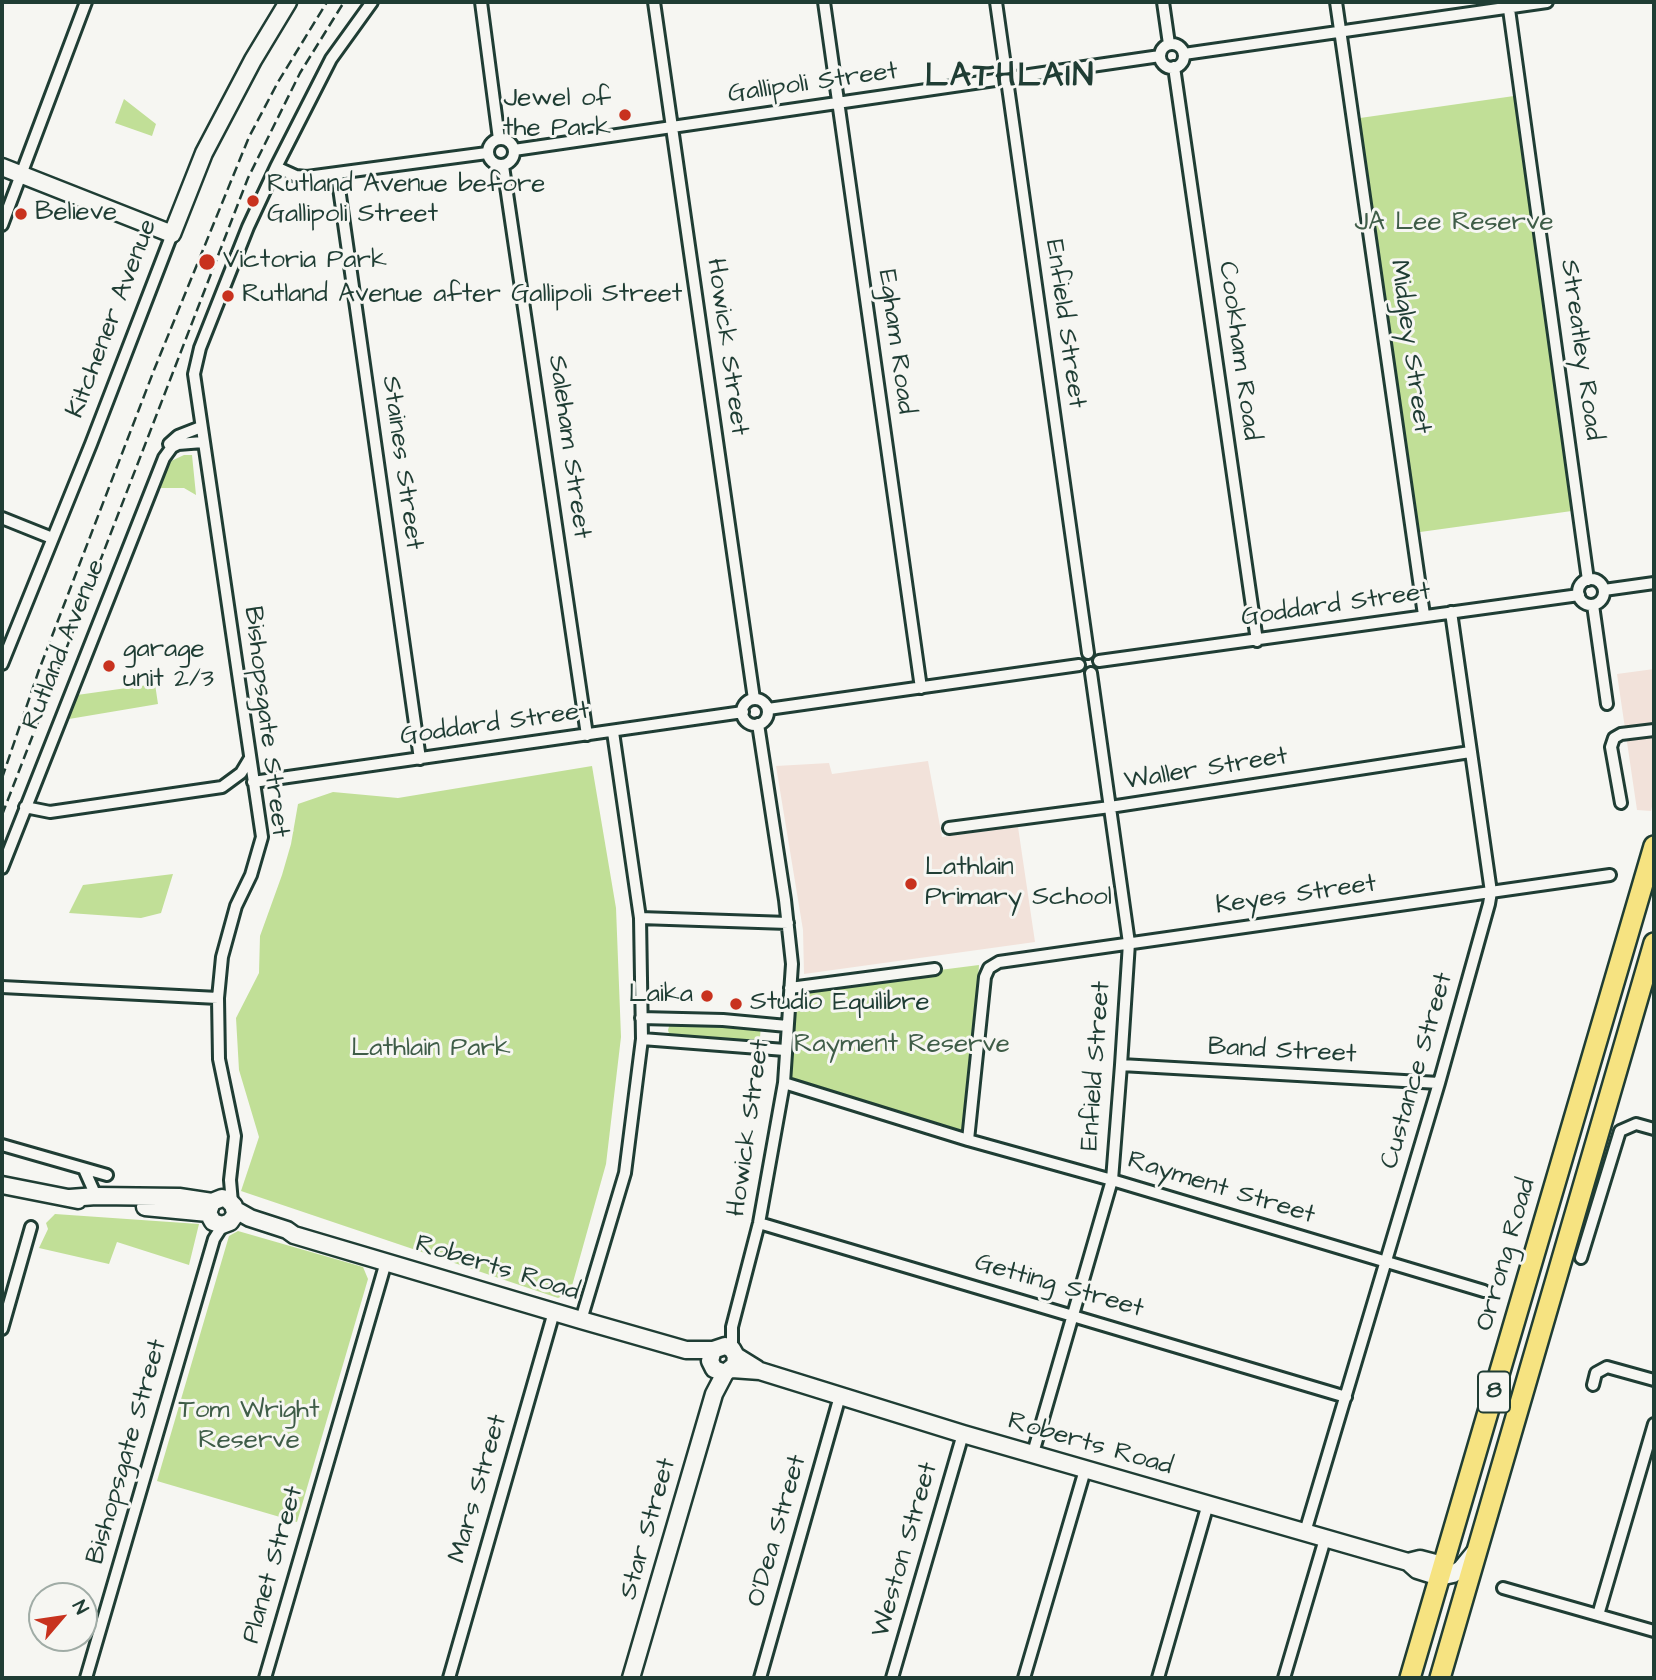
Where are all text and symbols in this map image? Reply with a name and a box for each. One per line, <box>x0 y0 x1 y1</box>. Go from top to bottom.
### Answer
street label: Gallipoli Street <box>726 57 900 111</box>
district label: LATHLAIN <box>926 58 1094 98</box>
place label: Jewel of the Park <box>503 84 611 146</box>
marker: Jewel of the Park <box>617 107 633 123</box>
place label: Rutland Avenue before Gallipoli Street <box>267 170 545 232</box>
marker: Rutland Avenue before Gallipoli Street <box>245 193 261 209</box>
place label: Believe <box>35 198 117 230</box>
marker: Believe <box>13 206 29 222</box>
park label: JA Lee Reserve <box>1355 208 1553 240</box>
street label: Kitchener Avenue <box>61 215 165 423</box>
street label: Enfield Street <box>1037 238 1091 410</box>
place label: Victoria Park <box>223 246 387 278</box>
marker: Victoria Park <box>197 252 217 272</box>
street label: Howick Street <box>698 257 754 437</box>
street label: Midgley Street <box>1381 258 1437 436</box>
street label: Streatley Road <box>1552 258 1608 442</box>
street label: Cookham Road <box>1210 260 1266 442</box>
street label: Egham Road <box>869 268 921 416</box>
place label: Rutland Avenue after Gallipoli Street <box>242 280 682 312</box>
marker: Rutland Avenue after Gallipoli Street <box>220 288 236 304</box>
street label: Saleham Street <box>540 353 596 541</box>
street label: Staines Street <box>373 374 429 552</box>
street label: Rutland Avenue <box>17 555 113 735</box>
street label: Goddard Street <box>1239 577 1433 635</box>
street label: Bishopsgate Street <box>235 605 295 839</box>
place label: garage unit 2/3 <box>123 635 214 696</box>
marker: garage unit 2/3 <box>101 658 117 674</box>
street label: Goddard Street <box>398 696 592 754</box>
street label: Waller Street <box>1122 742 1290 798</box>
place label: Lathlain Primary School <box>925 853 1112 914</box>
street label: Keyes Street <box>1214 869 1378 923</box>
marker: Lathlain Primary School <box>903 876 919 892</box>
street label: Custance Street <box>1375 969 1461 1173</box>
place label: Laika <box>629 980 693 1012</box>
street label: Enfield Street <box>1076 980 1118 1152</box>
marker: Laika <box>699 988 715 1004</box>
place label: Studio Equilibre <box>750 988 930 1020</box>
marker: Studio Equilibre <box>728 996 744 1012</box>
park label: Rayment Reserve <box>794 1030 1010 1062</box>
street label: Band Street <box>1207 1033 1357 1071</box>
park label: Lathlain Park <box>351 1034 511 1066</box>
street label: Howick Street <box>722 1038 778 1218</box>
street label: Rayment Street <box>1123 1146 1319 1232</box>
street label: Orrong Road <box>1470 1175 1544 1335</box>
street label: Roberts Road <box>411 1229 583 1309</box>
street label: Getting Street <box>971 1248 1147 1326</box>
street label: Bishopsgate Street <box>81 1336 175 1568</box>
road number: 8 <box>1478 1372 1510 1412</box>
park label: Tom Wright Reserve <box>179 1396 319 1458</box>
street label: Roberts Road <box>1004 1407 1176 1483</box>
street label: Mars Street <box>443 1411 515 1567</box>
street label: O'Dea Street <box>741 1452 815 1610</box>
street label: Star Street <box>614 1455 684 1603</box>
street label: Weston Street <box>866 1459 946 1641</box>
street label: Planet Street <box>237 1483 311 1647</box>
north arrow <box>28 1582 98 1652</box>
text: N <box>65 1596 95 1619</box>

